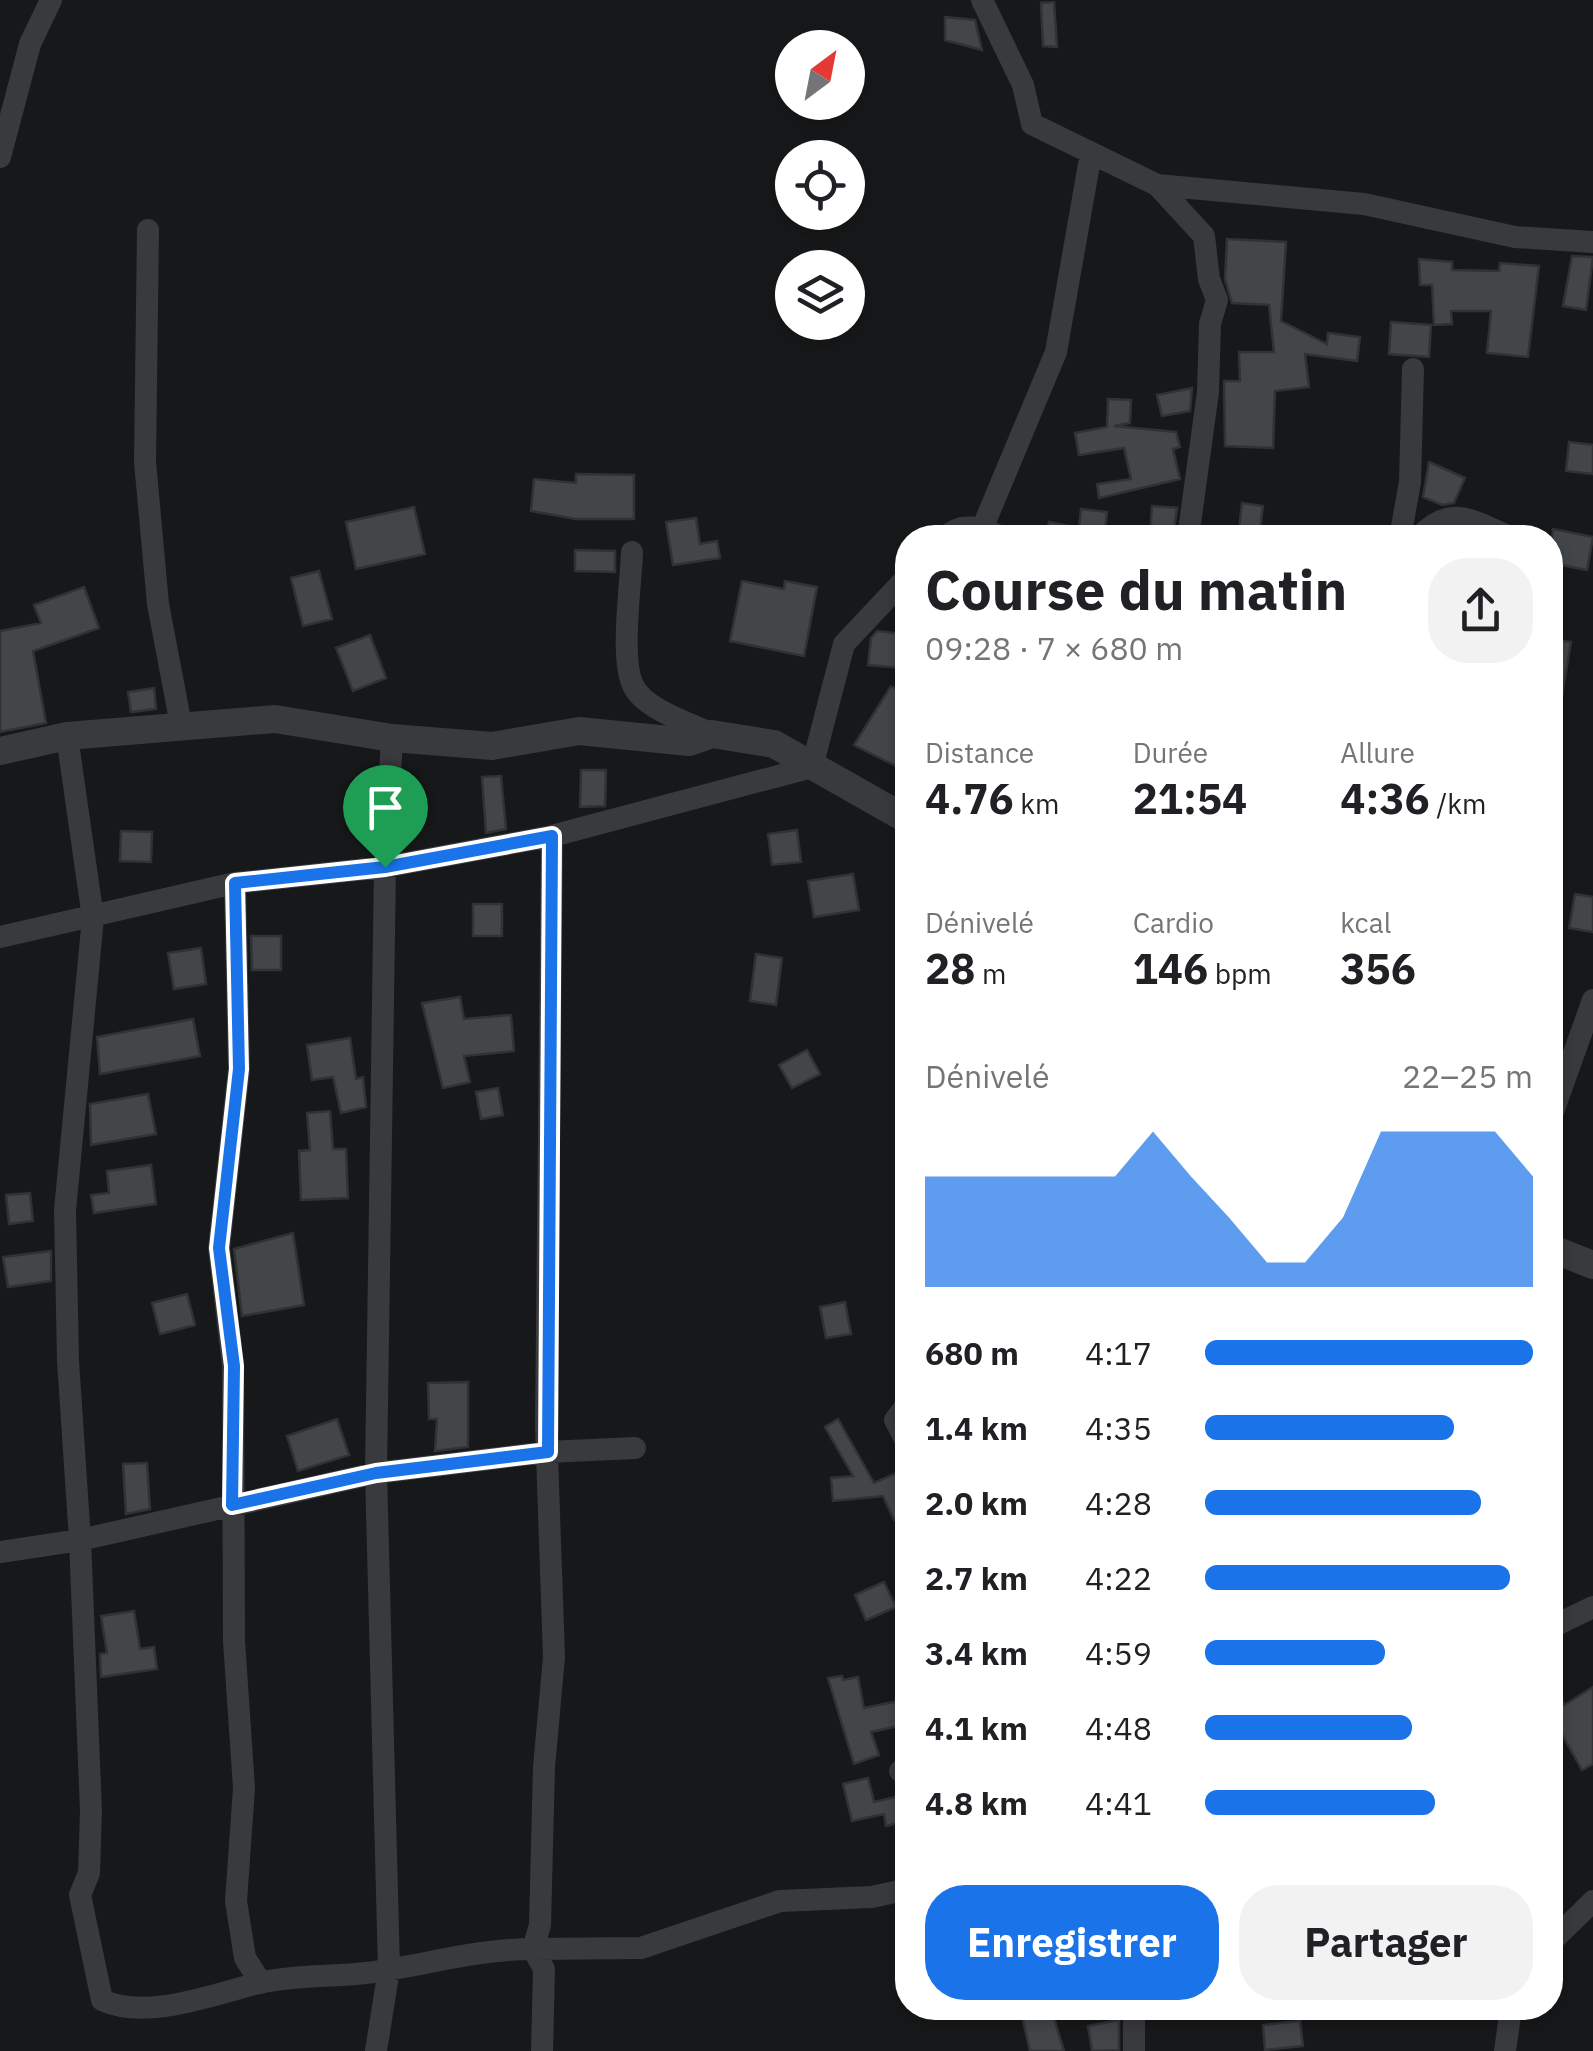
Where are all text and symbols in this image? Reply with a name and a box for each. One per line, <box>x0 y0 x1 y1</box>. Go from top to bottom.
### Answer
north arrow <box>775 30 865 120</box>
map controls <box>775 30 865 340</box>
button: locate <box>775 140 865 230</box>
button: layers <box>775 250 865 340</box>
text: Course du matin <box>925 554 1347 625</box>
button: share <box>1428 558 1533 663</box>
text: 09:28 · 7 × 680 m <box>925 627 1183 669</box>
text: Distance <box>925 734 1034 771</box>
text: Durée <box>1133 734 1208 771</box>
text: Allure <box>1340 734 1415 771</box>
pin <box>343 765 428 868</box>
text: 4.76 <box>925 771 1014 826</box>
text: 21:54 <box>1133 771 1247 826</box>
text: 4:36 <box>1340 771 1430 826</box>
icon: arrive <box>358 780 413 835</box>
text: km <box>1014 785 1059 822</box>
text: /km <box>1430 785 1486 822</box>
text: Dénivelé <box>925 904 1034 941</box>
text: Cardio <box>1133 904 1214 941</box>
text: kcal <box>1340 904 1391 941</box>
text: 28 <box>925 941 975 996</box>
text: 146 <box>1133 941 1208 996</box>
text: 356 <box>1340 941 1416 996</box>
text: m <box>975 955 1006 992</box>
text: bpm <box>1208 955 1272 992</box>
text: Dénivelé <box>925 1055 1050 1097</box>
text: 22–25 m <box>1402 1055 1533 1097</box>
text: 680 m <box>925 1332 1019 1374</box>
text: 4:17 <box>1085 1332 1152 1374</box>
text: 1.4 km <box>925 1407 1028 1449</box>
text: 4:35 <box>1085 1407 1152 1449</box>
text: 2.0 km <box>925 1482 1028 1524</box>
text: 4:28 <box>1085 1482 1152 1524</box>
text: 2.7 km <box>925 1557 1028 1599</box>
text: 4:22 <box>1085 1557 1152 1599</box>
text: 3.4 km <box>925 1632 1028 1674</box>
text: 4:59 <box>1085 1632 1152 1674</box>
text: 4.1 km <box>925 1707 1028 1749</box>
text: 4:48 <box>1085 1707 1152 1749</box>
text: 4.8 km <box>925 1782 1028 1824</box>
text: 4:41 <box>1085 1782 1152 1824</box>
button: Enregistrer <box>925 1885 1219 2000</box>
button: Partager <box>1239 1885 1533 2000</box>

